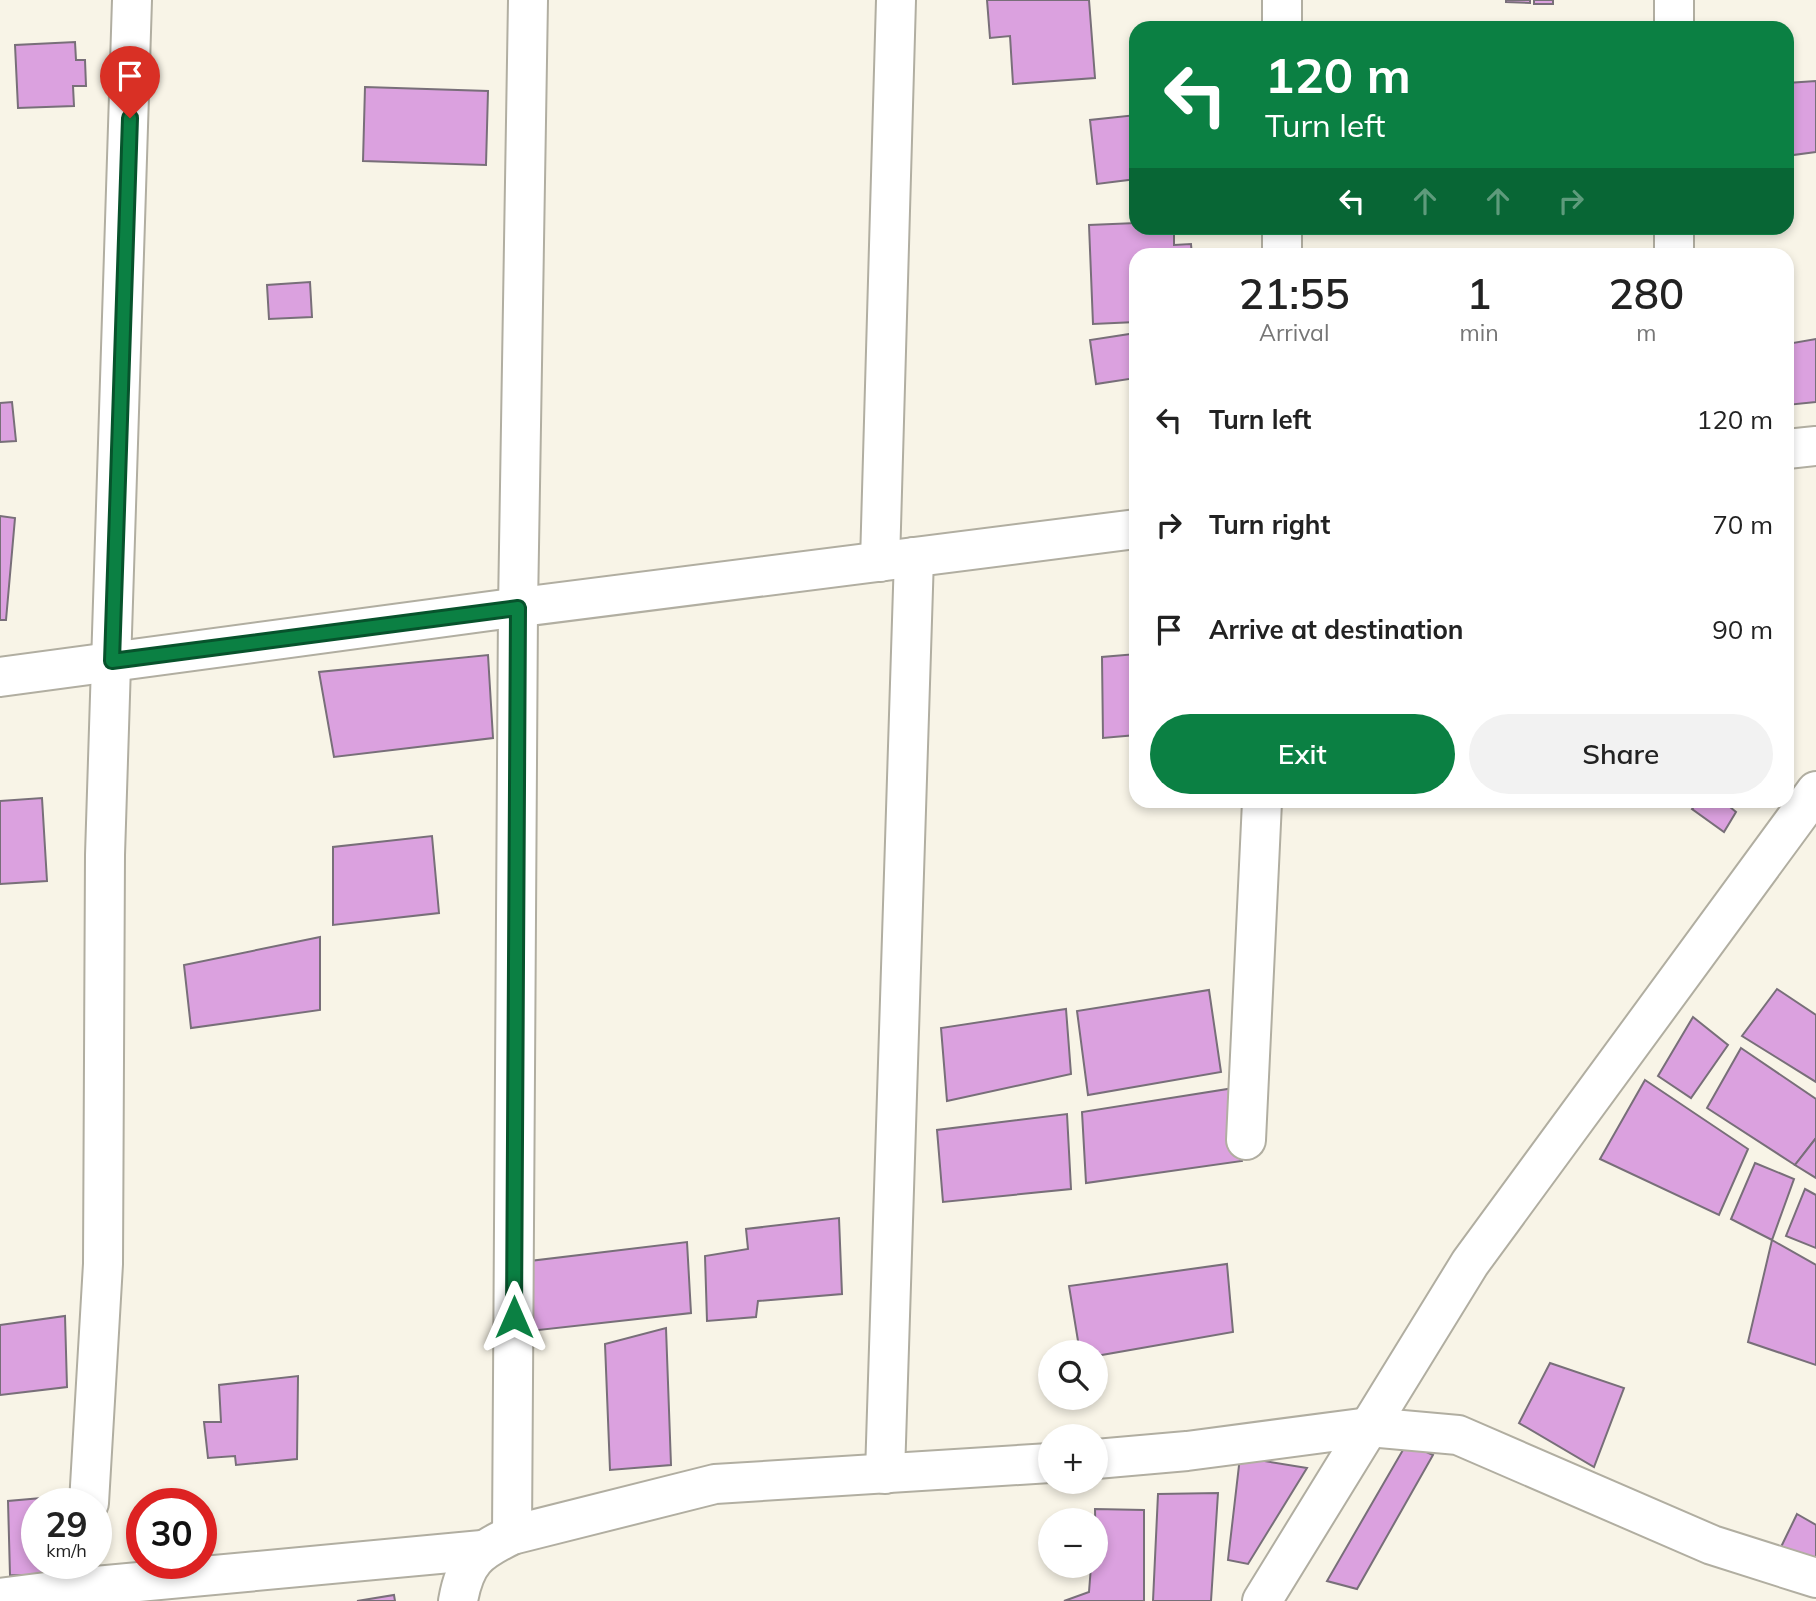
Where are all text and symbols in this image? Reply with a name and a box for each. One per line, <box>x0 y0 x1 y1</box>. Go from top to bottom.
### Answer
text: 120 m <box>1265 44 1411 105</box>
pin <box>100 46 160 118</box>
icon: left <box>1150 49 1241 140</box>
icon: arrive <box>111 57 149 95</box>
text: Turn left <box>1265 105 1385 145</box>
icon: left <box>1333 182 1371 220</box>
icon: ahead <box>1406 182 1444 220</box>
icon: ahead <box>1479 182 1517 220</box>
icon: right <box>1552 182 1590 220</box>
text: 21:55 <box>1239 267 1350 320</box>
text: 1 <box>1466 267 1492 320</box>
text: 280 <box>1609 267 1684 320</box>
text: Arrival <box>1259 318 1329 347</box>
text: min <box>1459 318 1499 347</box>
text: m <box>1636 318 1656 347</box>
icon: left <box>1150 401 1188 439</box>
text: Turn left <box>1209 403 1311 436</box>
text: 120 m <box>1697 403 1773 436</box>
icon: right <box>1150 506 1188 544</box>
text: Turn right <box>1209 508 1330 541</box>
text: 70 m <box>1712 508 1773 541</box>
icon: arrive <box>1150 611 1188 649</box>
text: Arrive at destination <box>1209 613 1464 646</box>
text: 90 m <box>1712 613 1773 646</box>
button: Exit <box>1150 714 1455 794</box>
button: Share <box>1469 714 1773 794</box>
position arrow <box>477 1280 551 1354</box>
map controls <box>1038 1340 1108 1578</box>
button: search <box>1038 1340 1108 1410</box>
button: + <box>1038 1424 1108 1494</box>
speed limit sign: 30 <box>126 1488 217 1579</box>
text: 29 <box>45 1502 88 1546</box>
button: − <box>1038 1508 1108 1578</box>
text: km/h <box>46 1539 87 1562</box>

